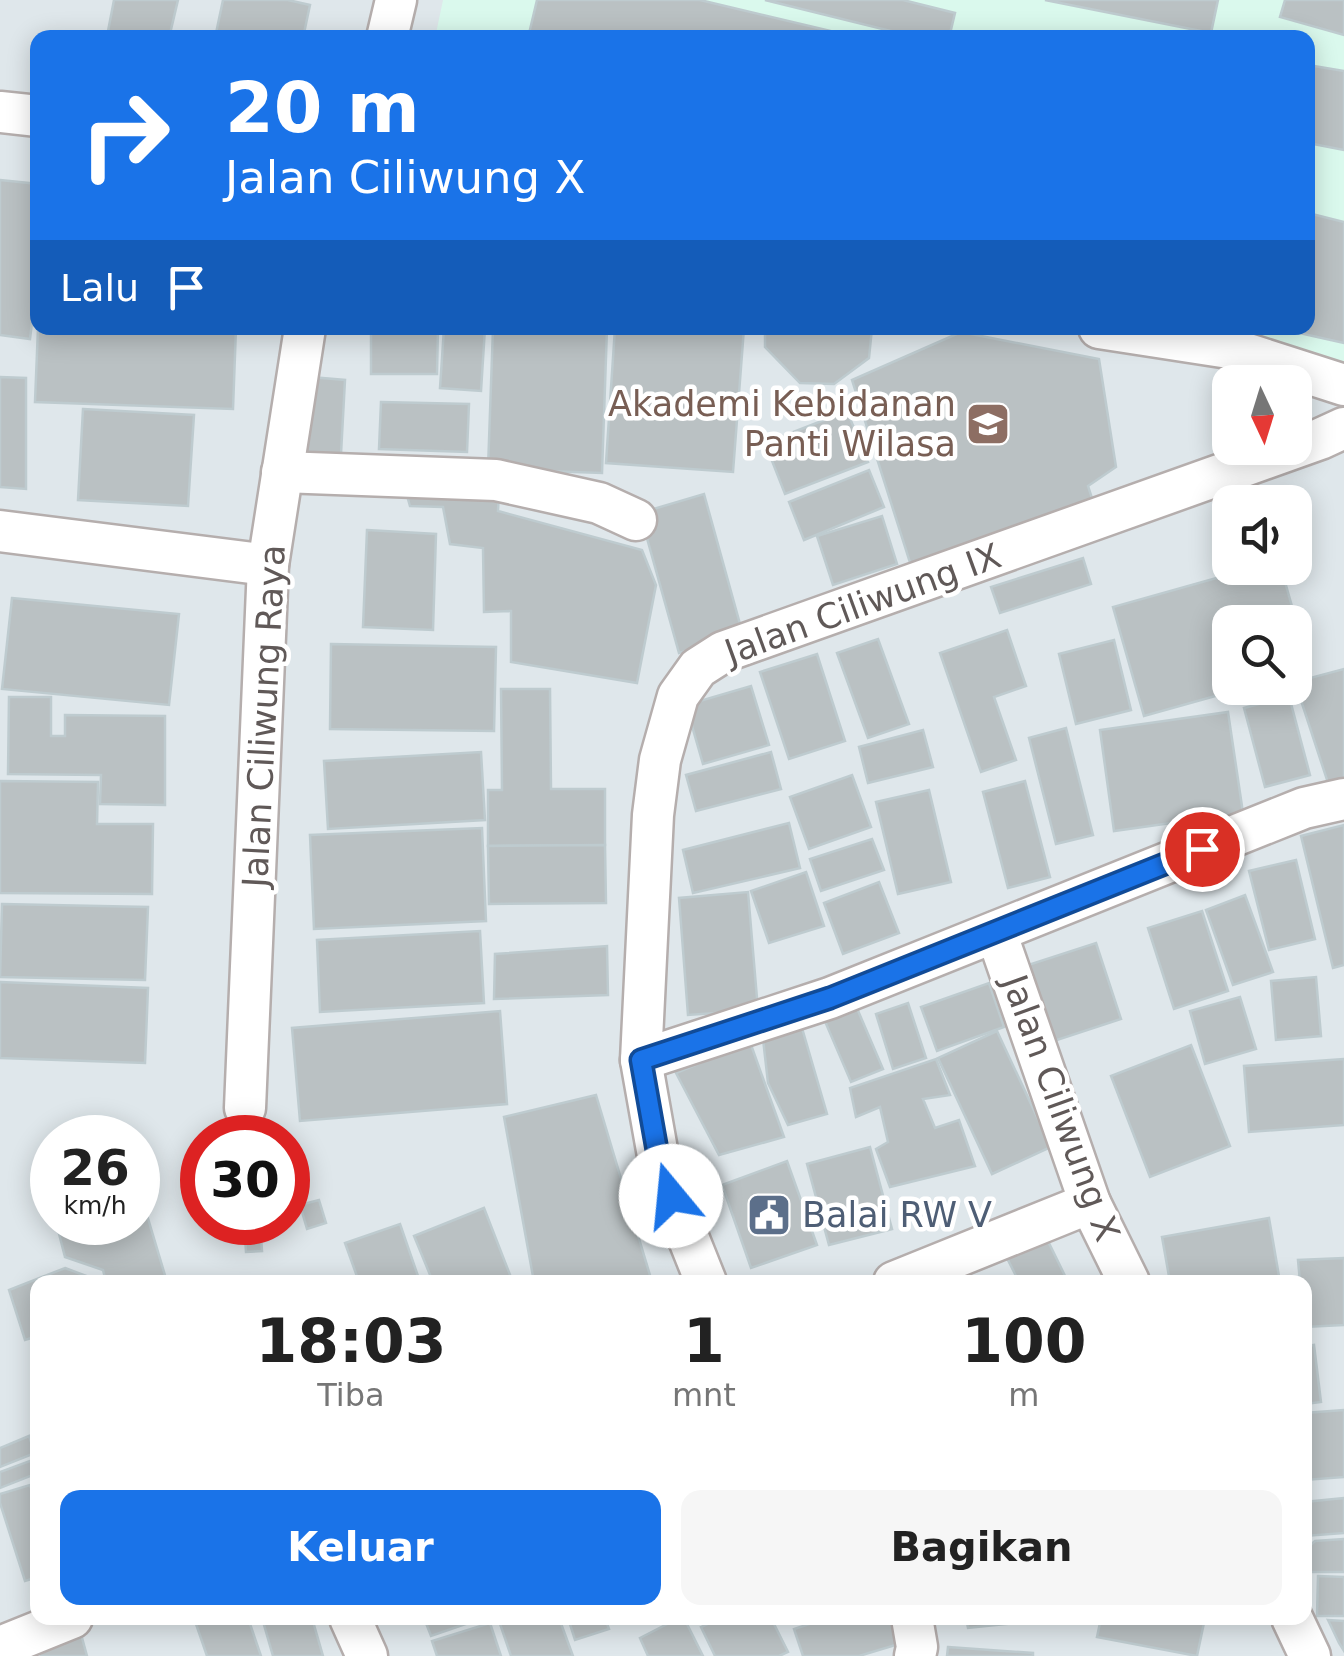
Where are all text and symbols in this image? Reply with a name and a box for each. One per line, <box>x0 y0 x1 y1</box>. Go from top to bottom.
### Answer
text: 20 m <box>225 67 420 149</box>
icon: right <box>60 70 190 200</box>
text: Jalan Ciliwung X <box>225 151 585 204</box>
icon: arrive <box>159 260 214 315</box>
text: Lalu <box>60 266 139 310</box>
north arrow <box>1212 365 1312 465</box>
map controls <box>1212 365 1312 705</box>
place label: Akademi Kebidanan Panti Wilasa <box>608 384 956 464</box>
school or university icon: Akademi Kebidanan Panti Wilasa <box>965 401 1011 447</box>
button: sound <box>1212 485 1312 585</box>
street label: Jalan Ciliwung IX <box>718 536 1006 673</box>
street label: Jalan Ciliwung Raya <box>235 544 293 890</box>
button: search <box>1212 605 1312 705</box>
pin <box>1160 807 1245 892</box>
icon: arrive <box>1175 822 1230 877</box>
street label: Jalan Ciliwung X <box>994 968 1128 1246</box>
speed limit sign: 30 <box>180 1115 310 1245</box>
text: 26 <box>60 1139 130 1197</box>
position arrow <box>619 1144 723 1248</box>
text: km/h <box>63 1191 127 1220</box>
public building icon: Balai RW V <box>746 1192 792 1238</box>
place label: Balai RW V <box>802 1195 992 1235</box>
text: 18:03 <box>255 1306 446 1376</box>
text: 1 <box>683 1306 725 1376</box>
text: 100 <box>961 1306 1087 1376</box>
text: Tiba <box>317 1376 385 1414</box>
text: mnt <box>672 1376 736 1414</box>
text: m <box>1008 1376 1040 1414</box>
button: Keluar <box>60 1490 661 1605</box>
button: Bagikan <box>681 1490 1282 1605</box>

